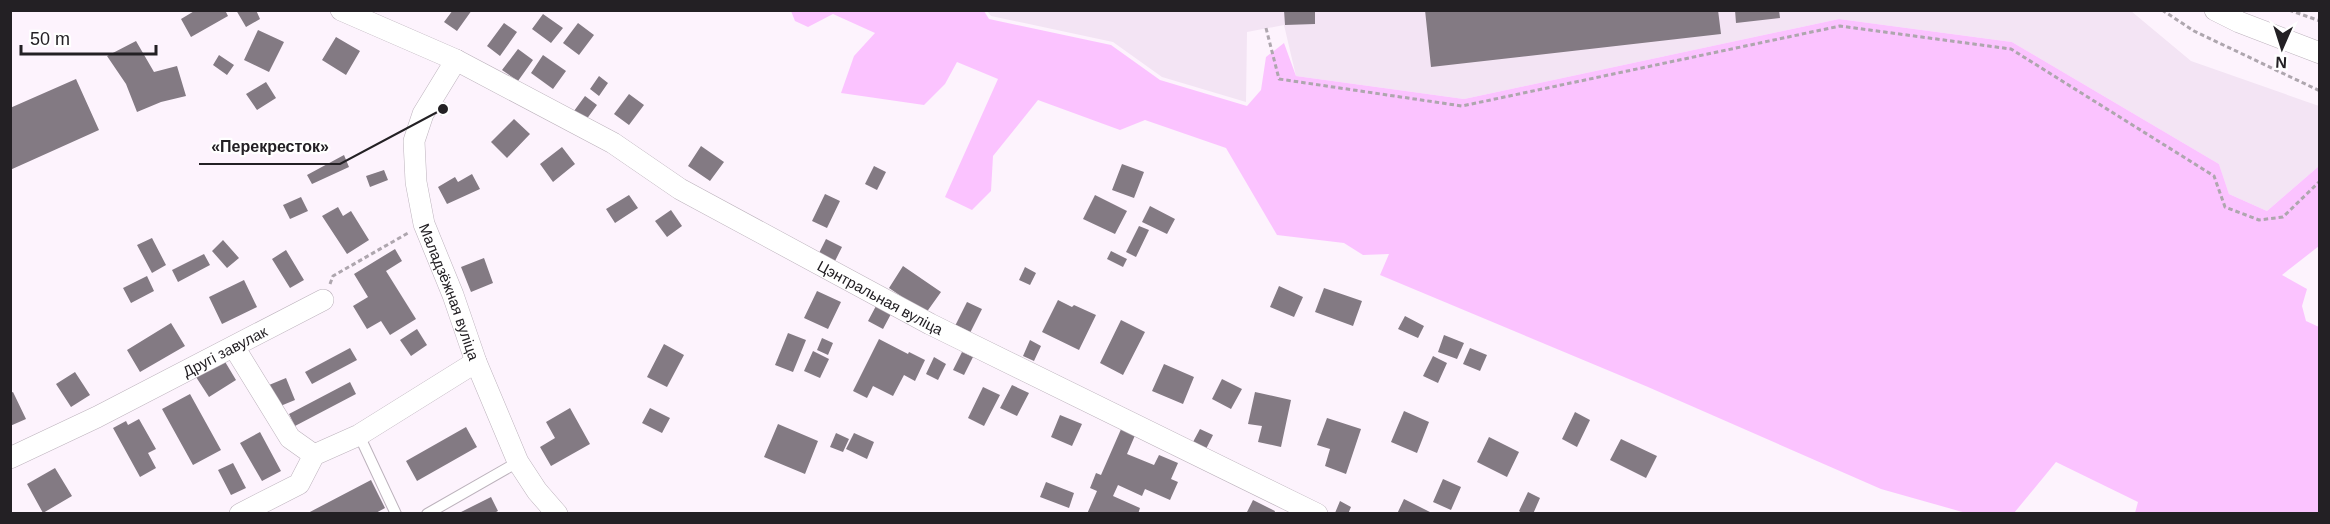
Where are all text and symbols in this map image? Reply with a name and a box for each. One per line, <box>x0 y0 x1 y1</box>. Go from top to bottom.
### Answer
scale bar <box>21 18 156 56</box>
north arrow <box>2252 18 2312 78</box>
text: 50 m <box>30 29 70 49</box>
text: N <box>2275 54 2287 71</box>
callout: «Перекресток» <box>199 130 340 164</box>
text: «Перекресток» <box>211 138 329 155</box>
street label: Маладзёжная вуліца <box>416 221 483 363</box>
street label: Цэнтральная вуліца <box>815 256 947 338</box>
street label: Другі завулак <box>180 322 270 380</box>

